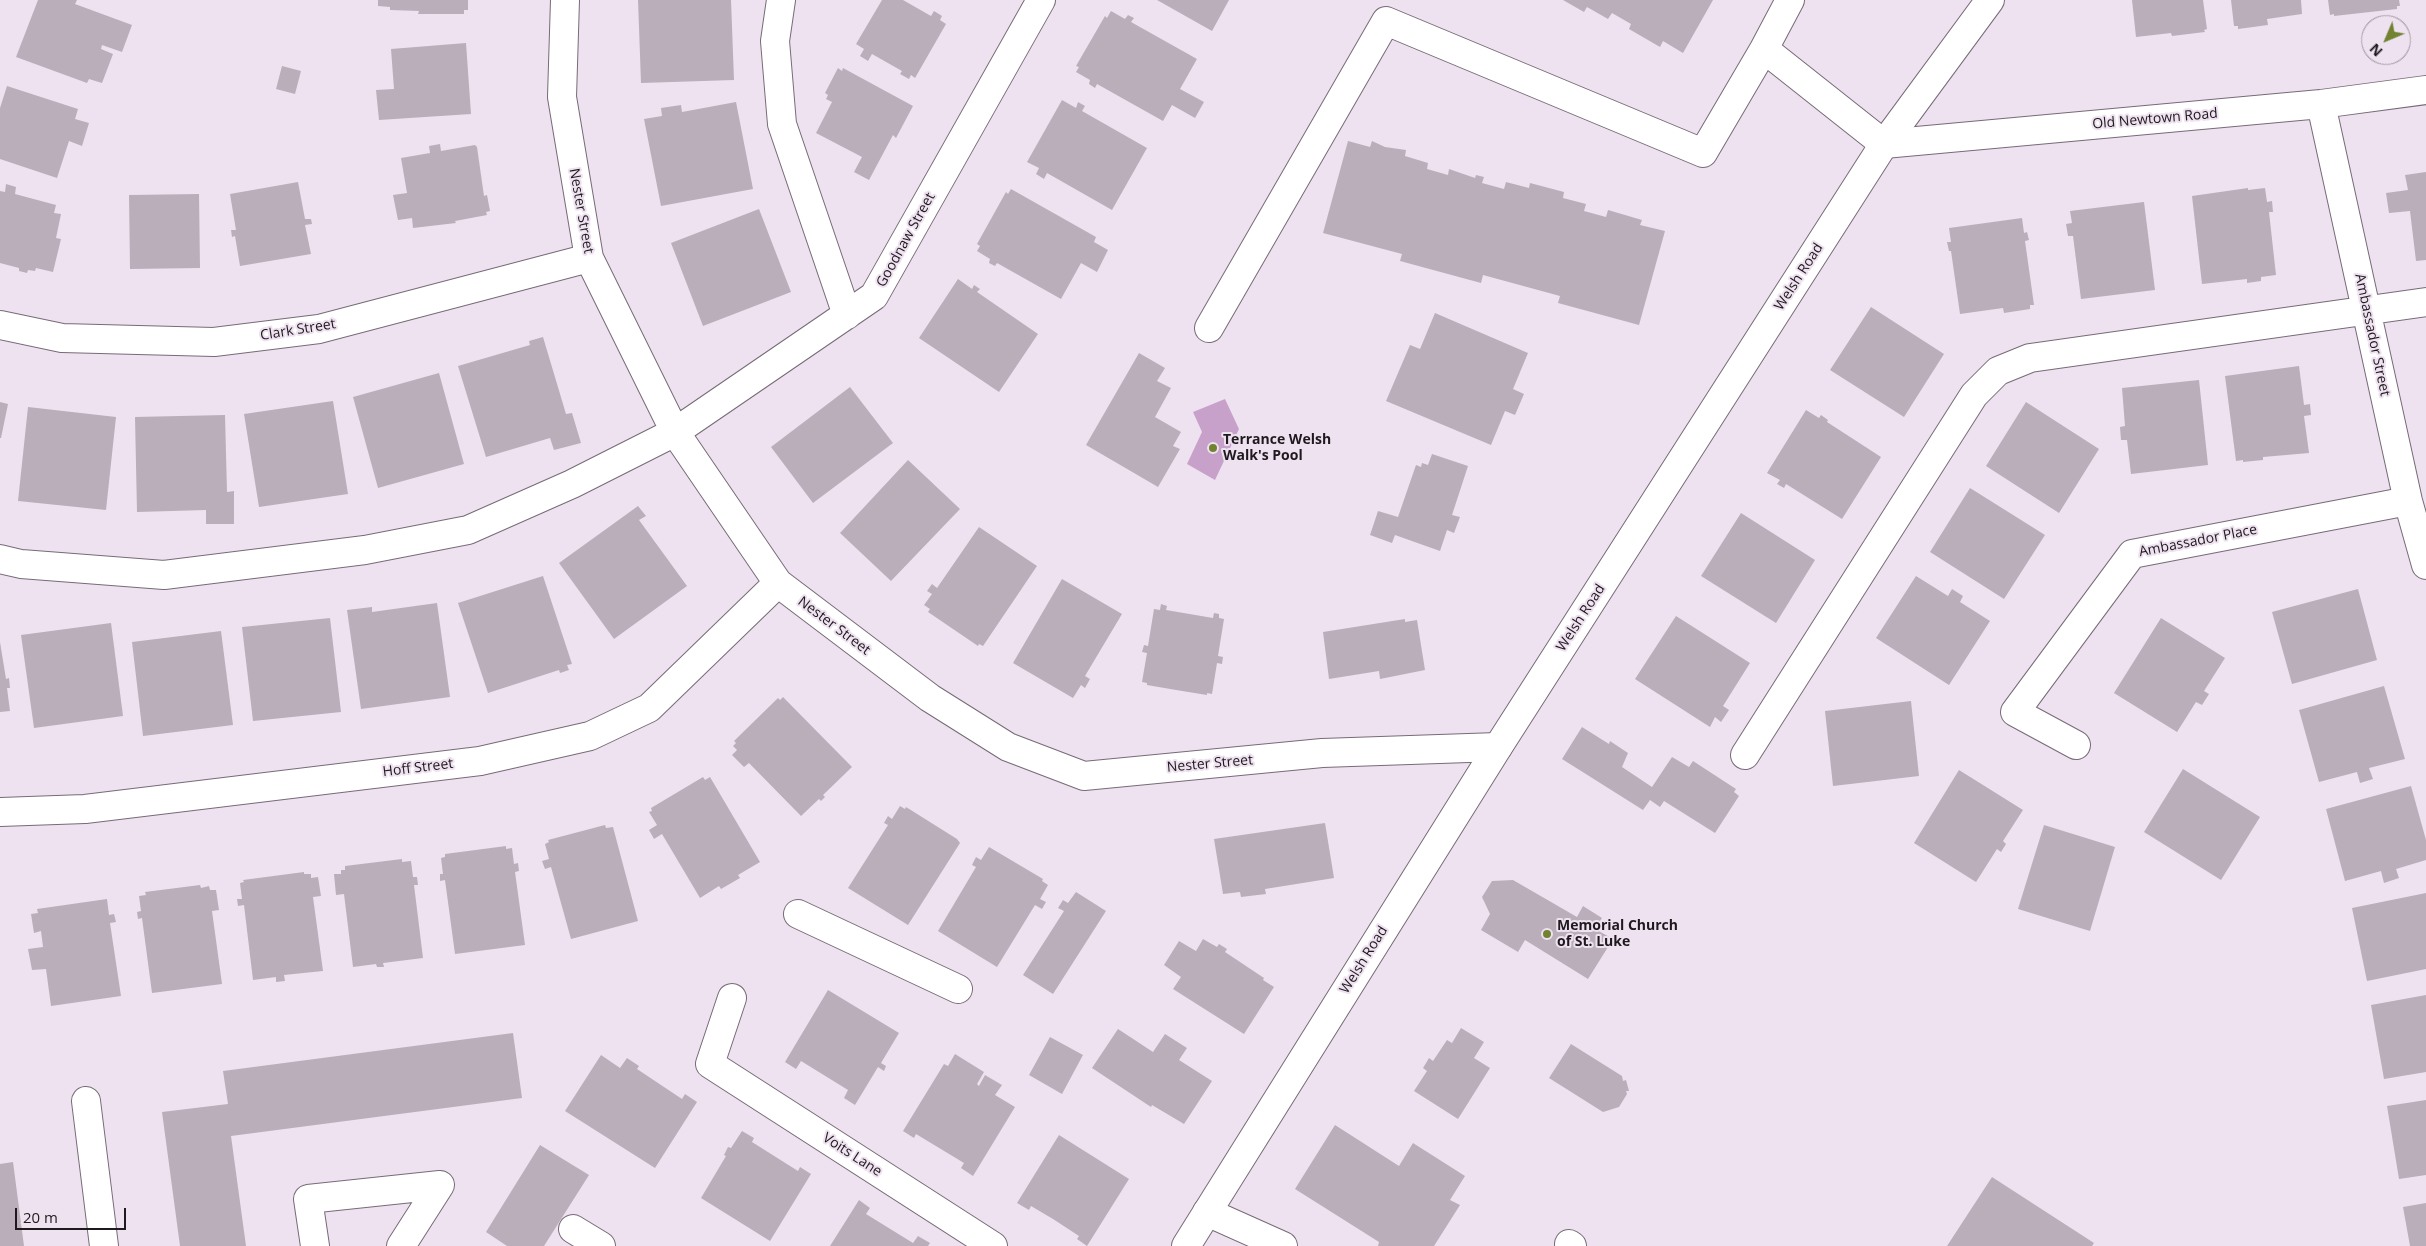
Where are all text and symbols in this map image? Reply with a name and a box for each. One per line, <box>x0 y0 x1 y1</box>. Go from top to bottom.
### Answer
north arrow <box>2361 15 2411 65</box>
text: N <box>2365 40 2386 61</box>
street label: Old Newtown Road <box>2092 105 2218 133</box>
street label: Nester Street <box>565 167 597 255</box>
street label: Goodnaw Street <box>873 190 939 290</box>
street label: Welsh Road <box>1771 240 1827 314</box>
street label: Ambassador Street <box>2351 272 2393 398</box>
street label: Clark Street <box>259 316 337 344</box>
place label: Terrance Welsh Walk's Pool <box>1223 432 1331 464</box>
marker: Terrance Welsh Walk's Pool <box>1207 442 1219 454</box>
street label: Ambassador Place <box>2138 521 2258 561</box>
street label: Welsh Road <box>1553 581 1609 655</box>
street label: Nester Street <box>794 593 874 659</box>
street label: Nester Street <box>1166 752 1254 776</box>
street label: Hoff Street <box>382 755 454 781</box>
place label: Memorial Church of St. Luke <box>1557 918 1678 950</box>
street label: Welsh Road <box>1337 923 1391 997</box>
marker: Memorial Church of St. Luke <box>1541 928 1553 940</box>
street label: Voits Lane <box>819 1130 885 1180</box>
scale bar <box>18 1198 129 1230</box>
text: 20 m <box>23 1207 58 1227</box>

